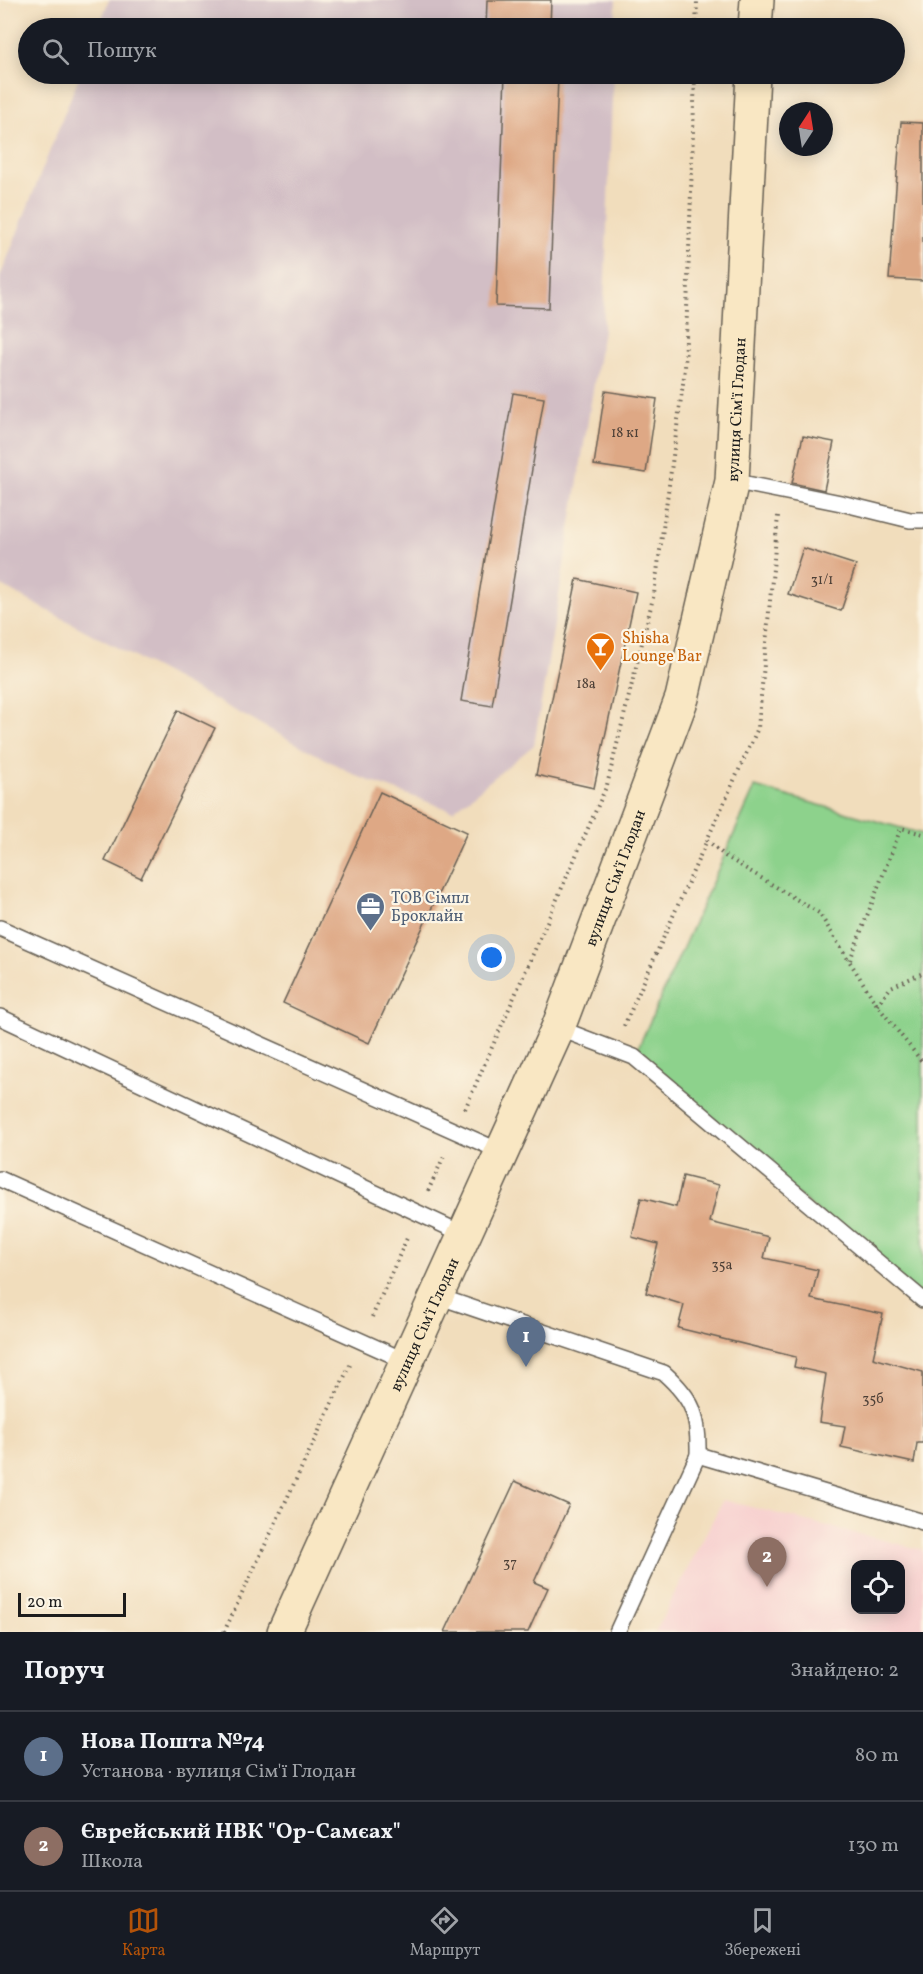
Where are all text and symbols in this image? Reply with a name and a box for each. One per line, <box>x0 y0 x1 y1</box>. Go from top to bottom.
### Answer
search box <box>18 18 905 84</box>
icon: search <box>39 35 72 68</box>
text: Пошук <box>87 36 157 67</box>
north arrow <box>779 102 833 156</box>
street label: вулиця Сім'ї Глодан <box>723 337 752 482</box>
house number: 18 к1 <box>611 424 639 443</box>
house number: 31/1 <box>811 571 833 590</box>
place label: Shisha Lounge Bar <box>622 628 702 668</box>
bar icon: Shisha Lounge Bar <box>585 630 617 672</box>
house number: 18а <box>576 675 596 694</box>
street label: вулиця Сім'ї Глодан <box>581 807 652 950</box>
place label: ТОВ Сімпл Броклайн <box>391 888 470 928</box>
office icon: ТОВ Сімпл Броклайн <box>354 890 386 932</box>
your location <box>477 943 506 972</box>
street label: вулиця Сім'ї Глодан <box>386 1255 465 1395</box>
house number: 35а <box>712 1256 732 1275</box>
pin: 1 <box>506 1318 546 1367</box>
house number: 35б <box>862 1390 884 1409</box>
pin: 2 <box>748 1538 786 1587</box>
house number: 37 <box>503 1554 517 1573</box>
map controls <box>851 1560 905 1614</box>
button: locate <box>851 1560 905 1614</box>
scale bar <box>18 1590 126 1618</box>
text: 20 m <box>27 1592 62 1614</box>
text: Поруч <box>24 1653 105 1689</box>
text: Знайдено: 2 <box>790 1657 899 1685</box>
text: Нова Пошта №74 <box>81 1727 265 1758</box>
text: 1 <box>39 1742 48 1770</box>
text: 80 m <box>855 1742 899 1770</box>
text: Установа · вулиця Сім'ї Глодан <box>81 1758 356 1786</box>
text: Єврейський НВК "Ор-Самєах" <box>81 1817 401 1848</box>
text: 2 <box>38 1832 49 1860</box>
text: 130 m <box>848 1832 899 1860</box>
text: Школа <box>81 1848 143 1876</box>
tab: Карта <box>122 1904 165 1962</box>
tab: Маршрут <box>410 1904 480 1962</box>
tab: Збережені <box>724 1904 801 1962</box>

